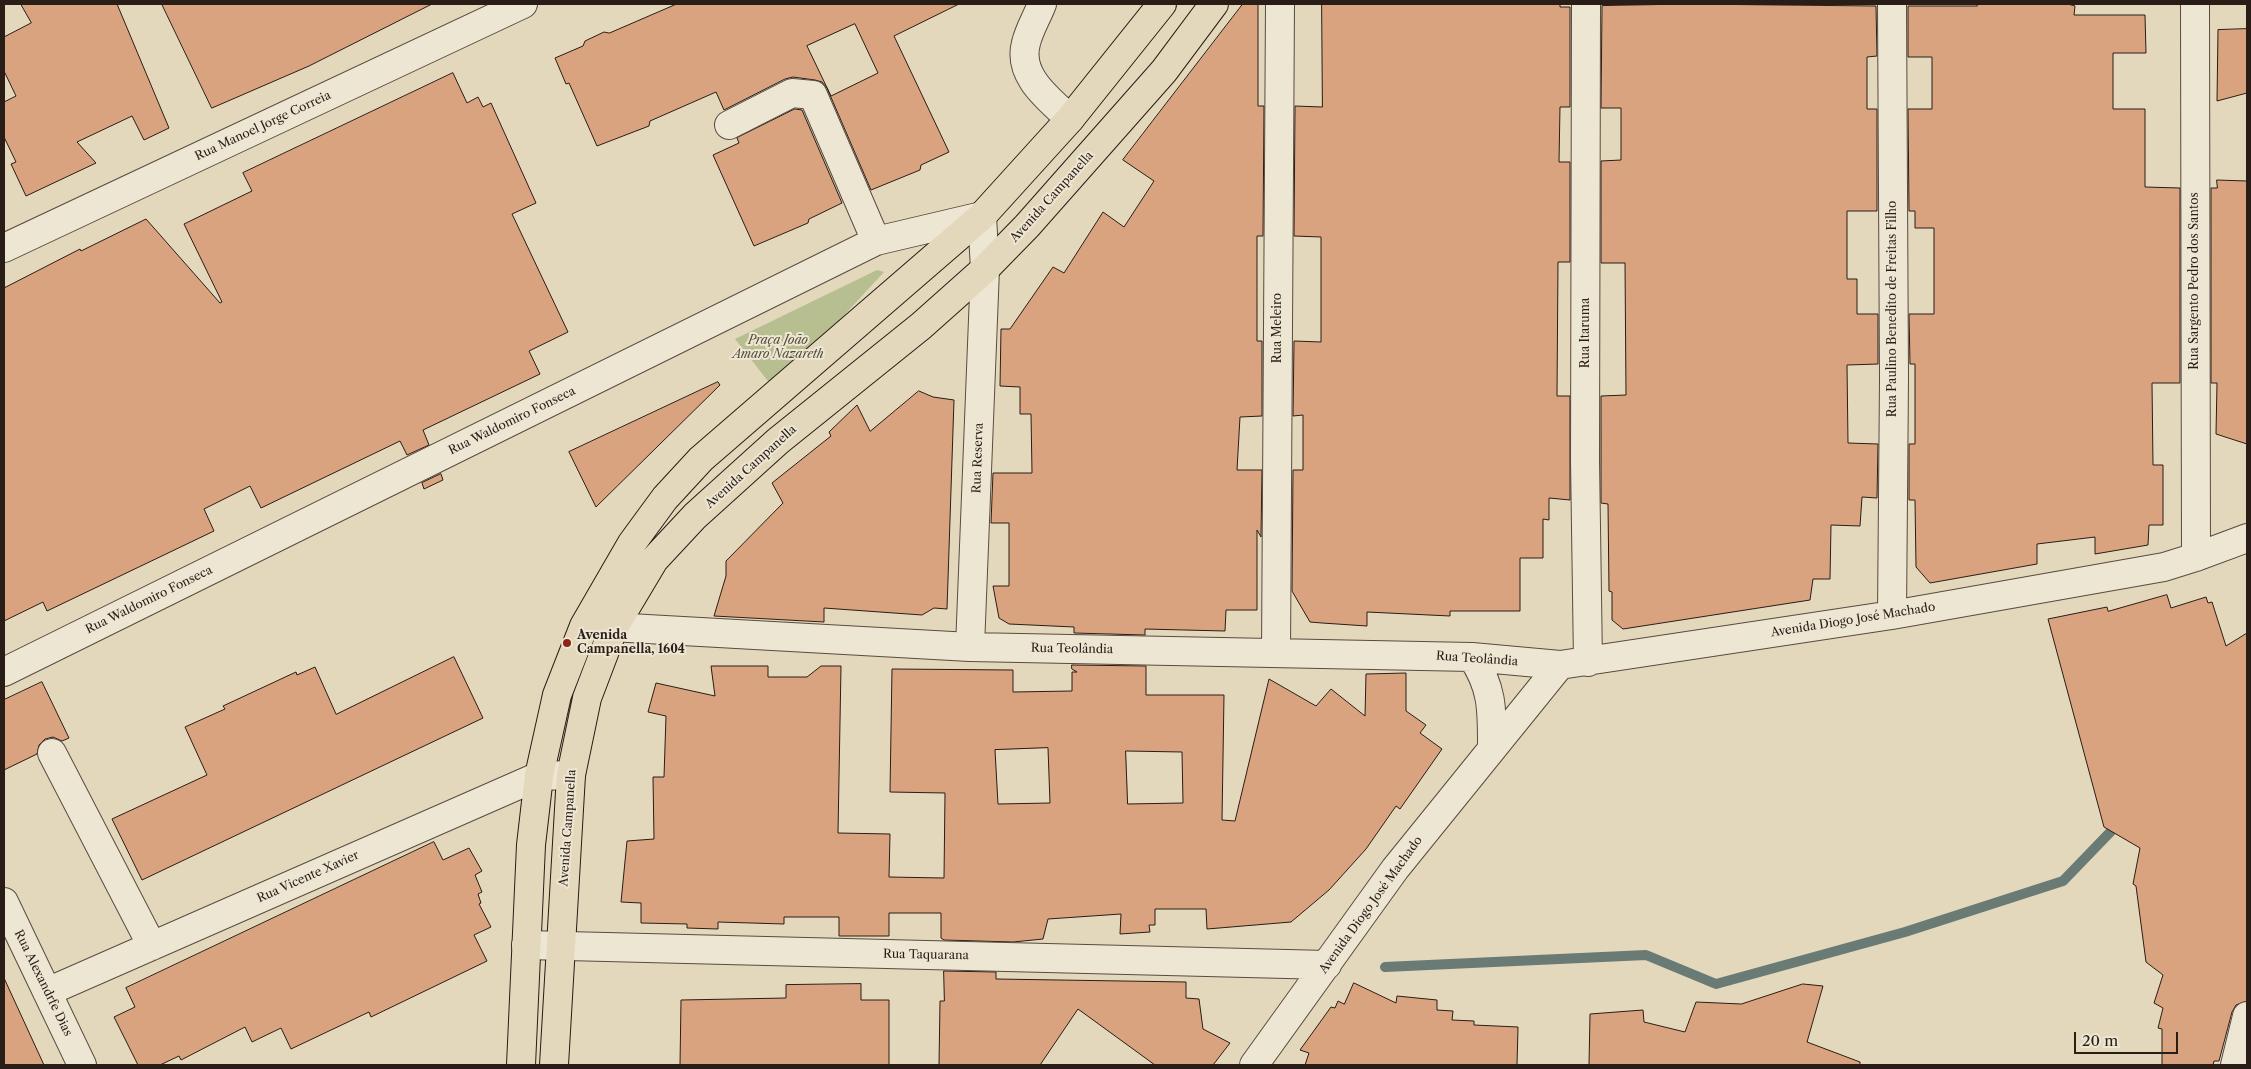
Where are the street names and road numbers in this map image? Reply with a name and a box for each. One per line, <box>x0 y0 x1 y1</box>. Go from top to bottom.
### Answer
street label: Rua Manoel Jorge Correia <box>193 88 333 164</box>
street label: Avenida Campanella <box>1007 149 1097 245</box>
street label: Rua Sargento Pedro dos Santos <box>2188 192 2202 370</box>
street label: Rua Paulino Benedito de Freitas Filho <box>1886 201 1900 417</box>
street label: Rua Meleiro <box>1271 293 1285 363</box>
street label: Rua Itaruma <box>1579 298 1593 368</box>
street label: Rua Waldomiro Fonseca <box>446 384 578 458</box>
street label: Avenida Campanella <box>703 422 799 512</box>
street label: Rua Reserva <box>970 422 986 494</box>
street label: Rua Waldomiro Fonseca <box>83 563 215 637</box>
street label: Avenida Diogo José Machado <box>1770 600 1936 640</box>
street label: Rua Teolândia <box>1031 641 1113 657</box>
street label: Rua Teolândia <box>1435 649 1519 669</box>
street label: Avenida Campanella <box>557 769 579 887</box>
street label: Avenida Diogo José Machado <box>1316 833 1426 977</box>
street label: Rua Vicente Xavier <box>255 848 361 906</box>
street label: Rua Alexandrfe Dias <box>11 927 75 1039</box>
street label: Rua Taquarana <box>883 947 969 963</box>

